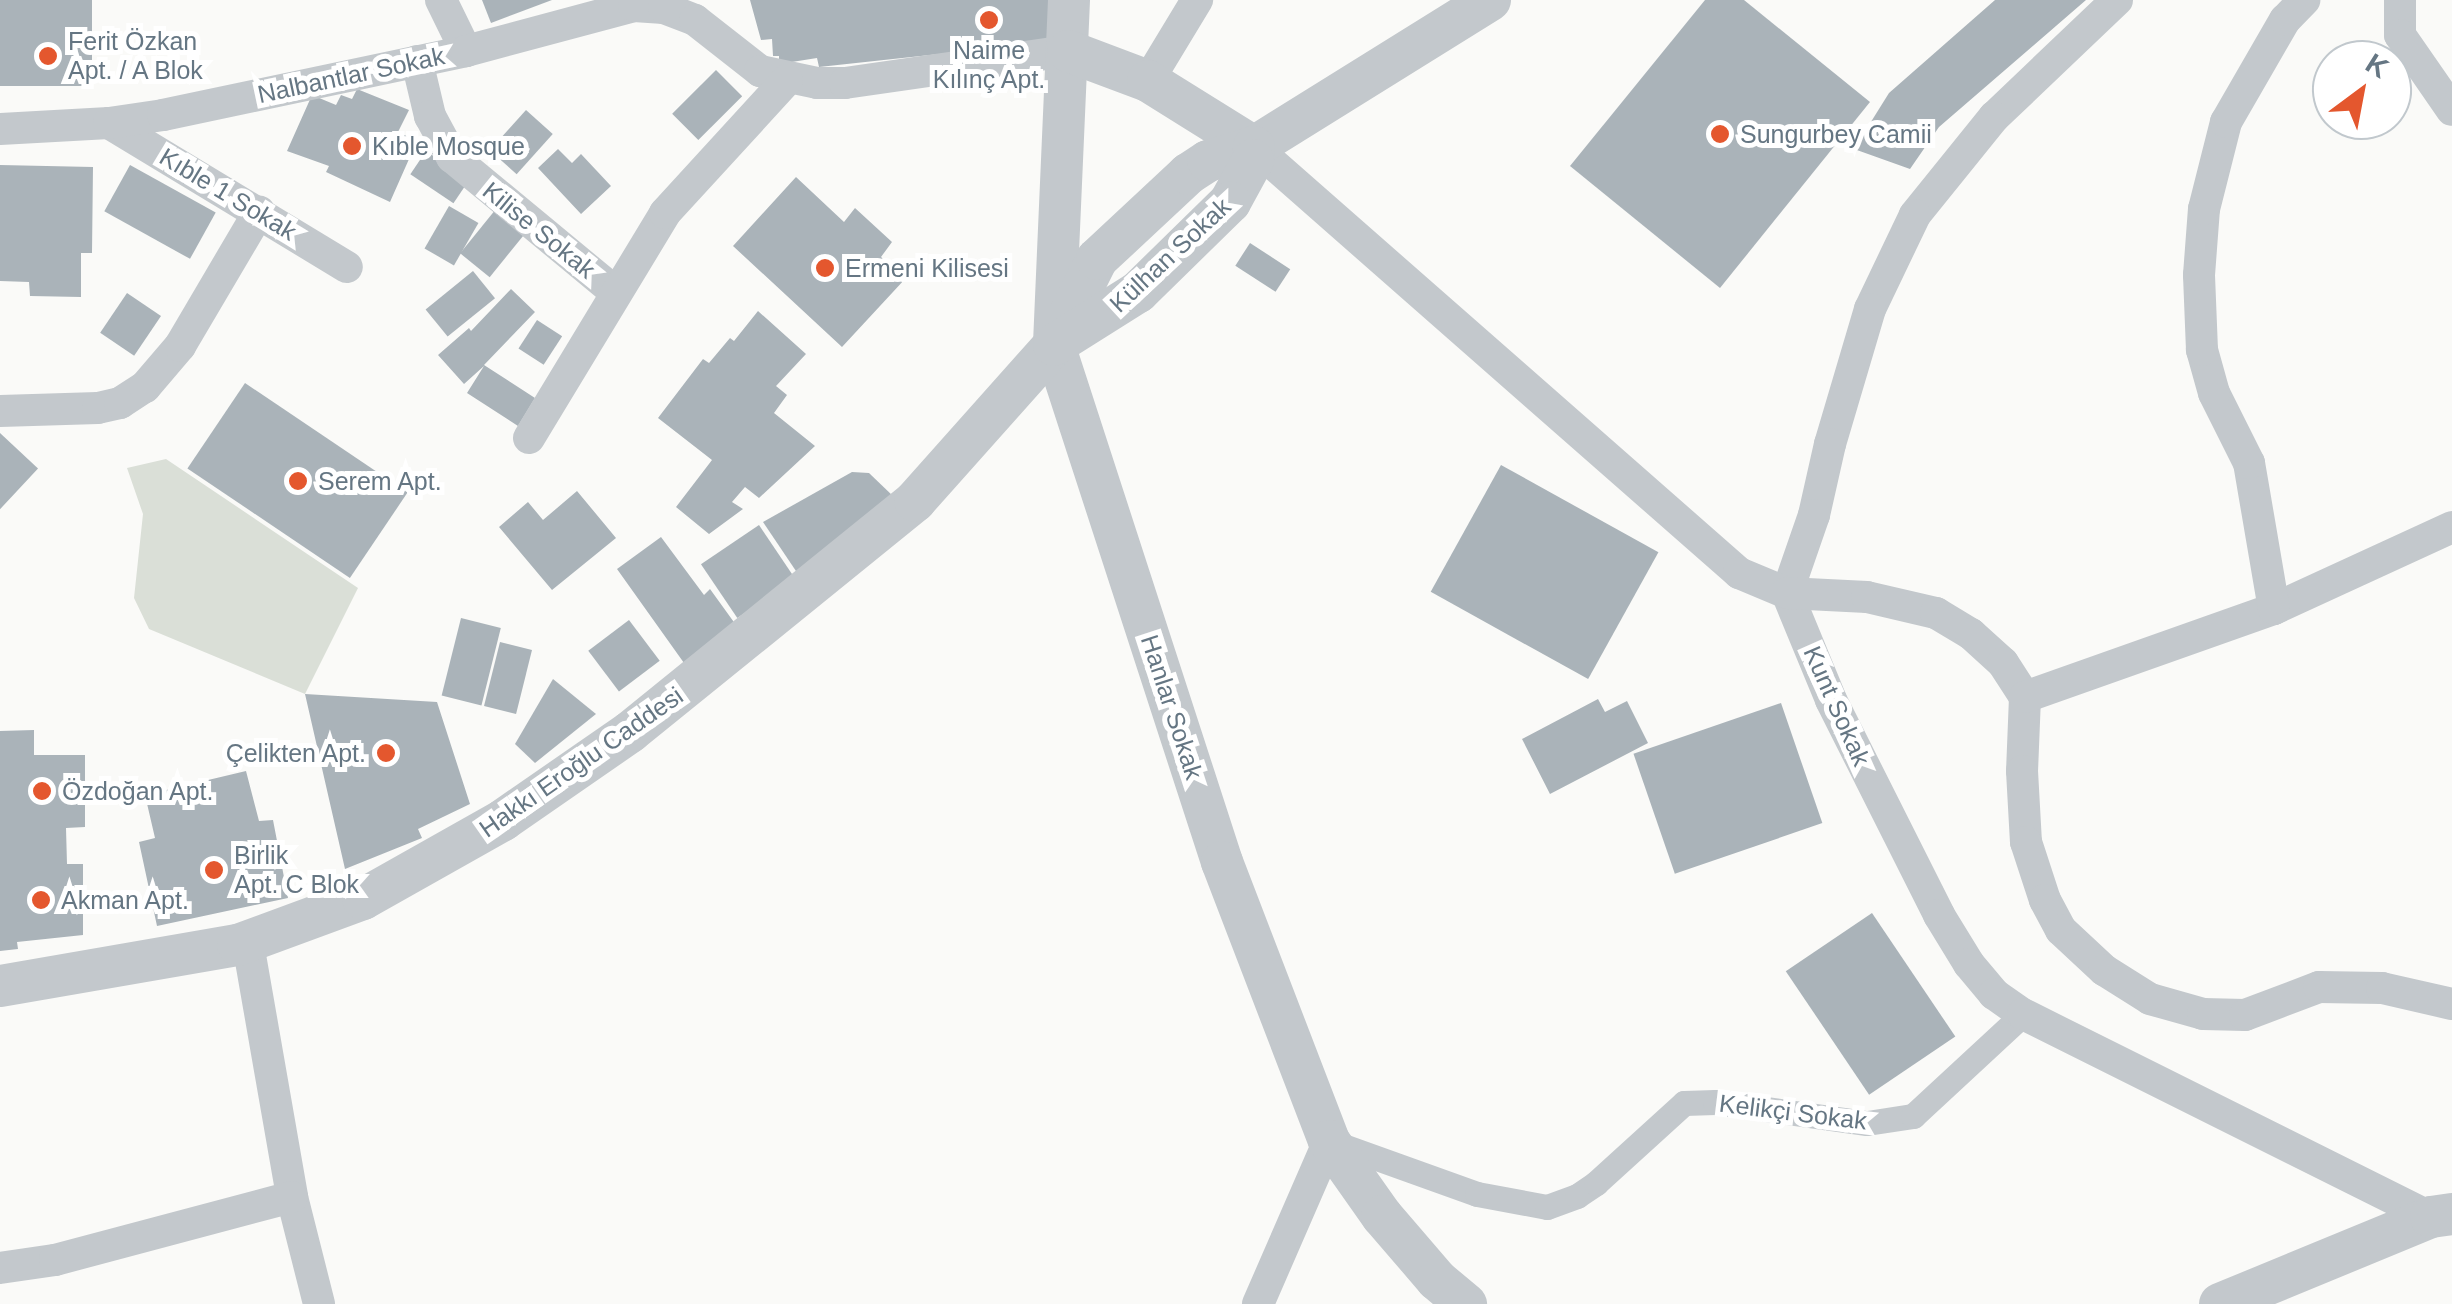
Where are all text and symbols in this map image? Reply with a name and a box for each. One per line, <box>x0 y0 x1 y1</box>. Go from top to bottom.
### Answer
marker: Naime Kılınç Apt. <box>978 9 1000 31</box>
place label: Ferit Özkan Apt. / A Blok <box>68 27 206 86</box>
place label: Naime Kılınç Apt. <box>932 36 1046 95</box>
north arrow <box>2312 40 2412 140</box>
street label: Nalbantlar Sokak <box>255 41 447 109</box>
marker: Ferit Özkan Apt. / A Blok <box>37 45 59 67</box>
text: K <box>2360 47 2394 84</box>
place label: Sungurbey Camii <box>1740 119 1932 149</box>
marker: Sungurbey Camii <box>1709 123 1731 145</box>
place label: Kıble Mosque <box>372 131 525 161</box>
marker: Kıble Mosque <box>341 135 363 157</box>
street label: Kıble 1 Sokak <box>154 141 302 247</box>
street label: Kilise Sokak <box>477 175 601 285</box>
street label: Külhan Sokak <box>1103 191 1237 319</box>
place label: Ermeni Kilisesi <box>845 253 1009 283</box>
marker: Ermeni Kilisesi <box>814 257 836 279</box>
place label: Serem Apt. <box>318 466 443 496</box>
marker: Serem Apt. <box>287 470 309 492</box>
street label: Hanlar Sokak <box>1135 631 1209 783</box>
street label: Kunt Sokak <box>1797 641 1877 771</box>
street label: Hakkı Eroğlu Caddesi <box>473 680 689 844</box>
place label: Çelikten Apt. <box>224 738 366 768</box>
marker: Çelikten Apt. <box>375 742 397 764</box>
place label: Özdoğan Apt. <box>62 776 215 806</box>
marker: Özdoğan Apt. <box>31 780 53 802</box>
place label: Birlik Apt. C Blok <box>234 841 359 900</box>
marker: Birlik Apt. C Blok <box>203 859 225 881</box>
place label: Akman Apt. <box>61 885 190 915</box>
marker: Akman Apt. <box>30 889 52 911</box>
street label: Kelikçi Sokak <box>1717 1088 1869 1136</box>

